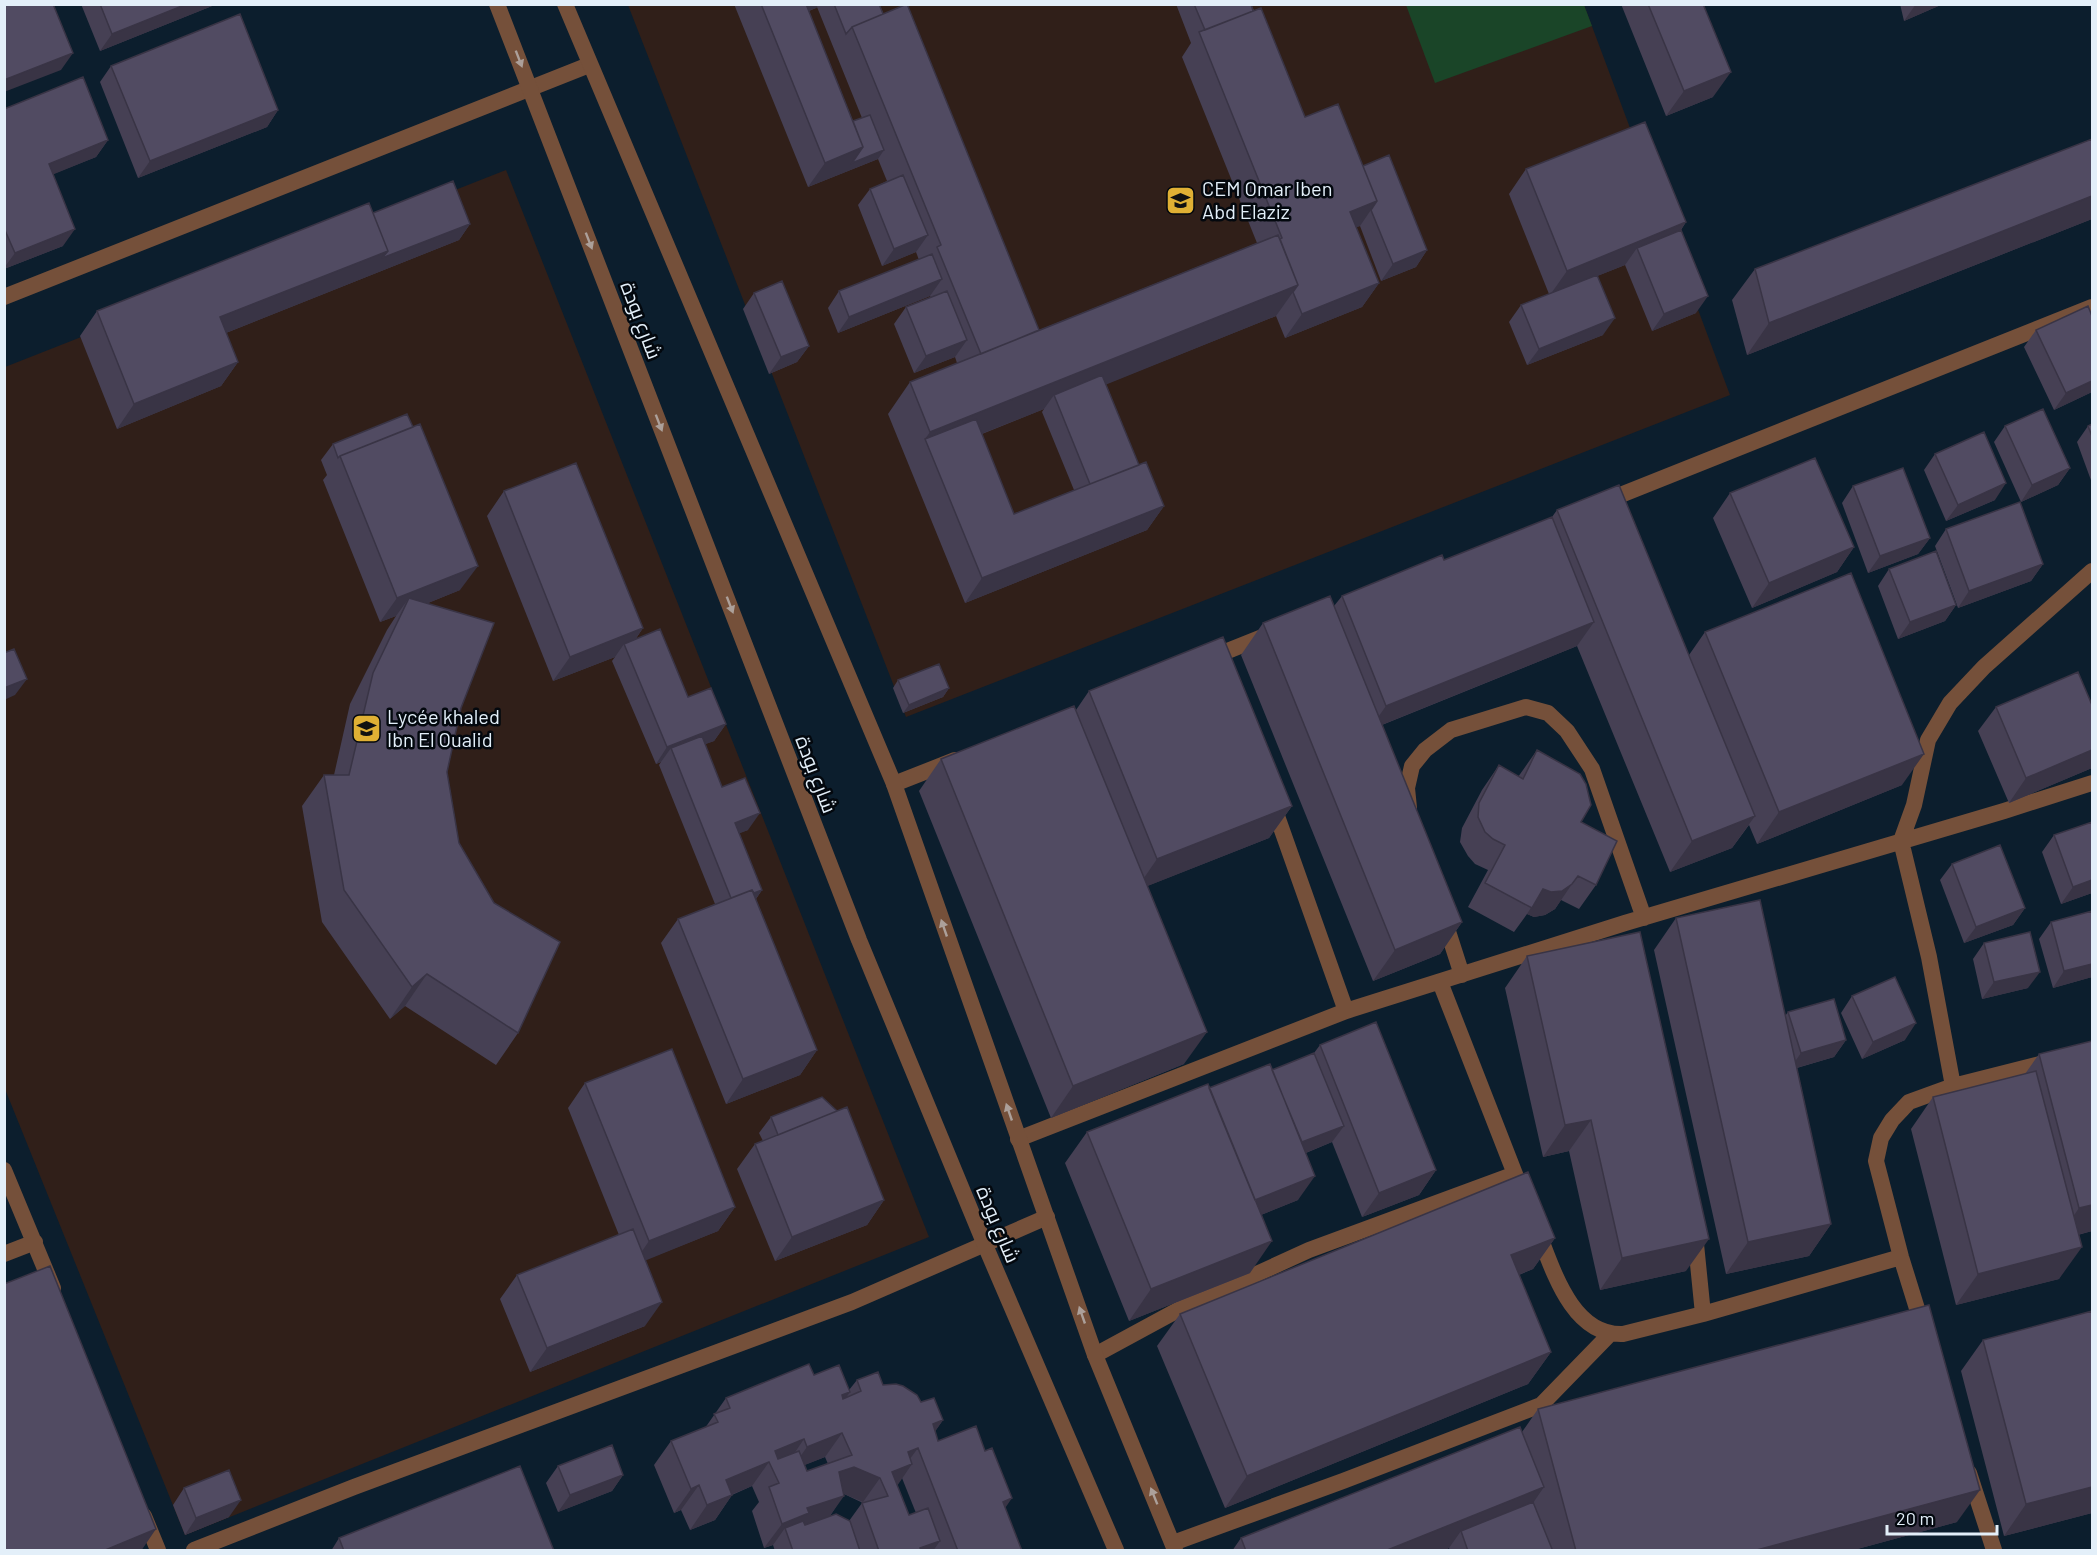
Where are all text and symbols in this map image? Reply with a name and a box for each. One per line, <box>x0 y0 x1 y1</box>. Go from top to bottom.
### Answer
one-way arrow <box>515 50 524 68</box>
place label: CEM Omar Iben Abd Elaziz <box>1202 176 1332 223</box>
school or university icon: CEM Omar Iben Abd Elaziz <box>1165 184 1197 216</box>
one-way arrow <box>585 232 594 250</box>
street label: شارع بودة <box>613 278 668 363</box>
one-way arrow <box>655 414 665 432</box>
one-way arrow <box>725 596 735 614</box>
place label: Lycée khaled Ibn El Oualid <box>387 704 500 751</box>
school or university icon: Lycée khaled Ibn El Oualid <box>350 712 382 744</box>
street label: شارع بودة <box>788 732 843 817</box>
one-way arrow <box>939 919 949 937</box>
one-way arrow <box>1003 1103 1013 1121</box>
street label: شارع بودة <box>969 1182 1026 1267</box>
one-way arrow <box>1076 1306 1086 1324</box>
one-way arrow <box>1149 1487 1158 1505</box>
scale bar <box>1887 1498 1996 1536</box>
text: 20 m <box>1896 1507 1934 1529</box>

